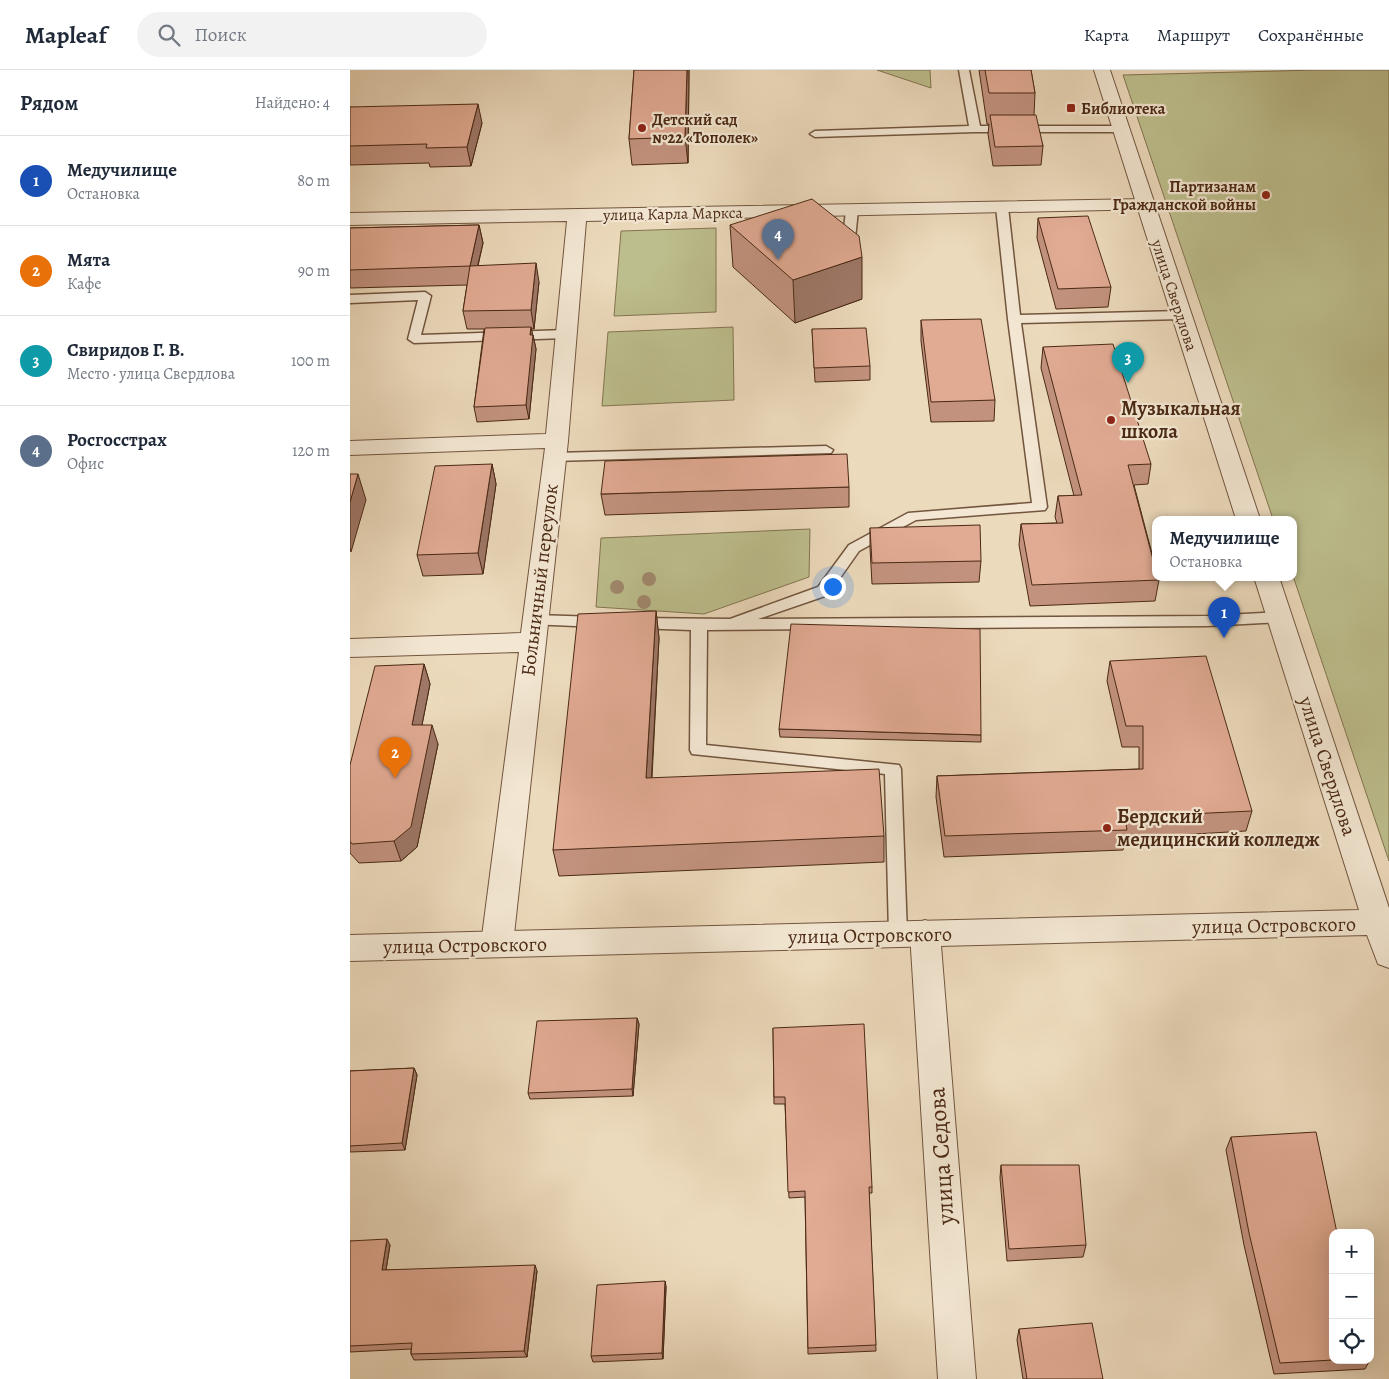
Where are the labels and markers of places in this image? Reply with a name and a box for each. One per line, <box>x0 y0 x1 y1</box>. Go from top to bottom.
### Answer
place label: Библиотека <box>1081 98 1166 120</box>
marker: Библиотека <box>1065 102 1077 114</box>
place label: Детский сад №22 «Тополек» <box>652 109 758 149</box>
marker: Детский сад №22 «Тополек» <box>636 122 648 134</box>
place label: Партизанам Гражданской войны <box>1113 176 1256 216</box>
marker: Партизанам Гражданской войны <box>1260 189 1272 201</box>
pin: 4 <box>762 219 794 260</box>
pin: 3 <box>1112 342 1144 383</box>
place label: Музыкальная школа <box>1121 395 1241 445</box>
marker: Музыкальная школа <box>1105 414 1117 426</box>
pin: 1 <box>1208 597 1240 638</box>
pin: 2 <box>379 737 411 778</box>
place label: Бердский медицинский колледж <box>1117 803 1320 853</box>
marker: Бердский медицинский колледж <box>1101 822 1113 834</box>

